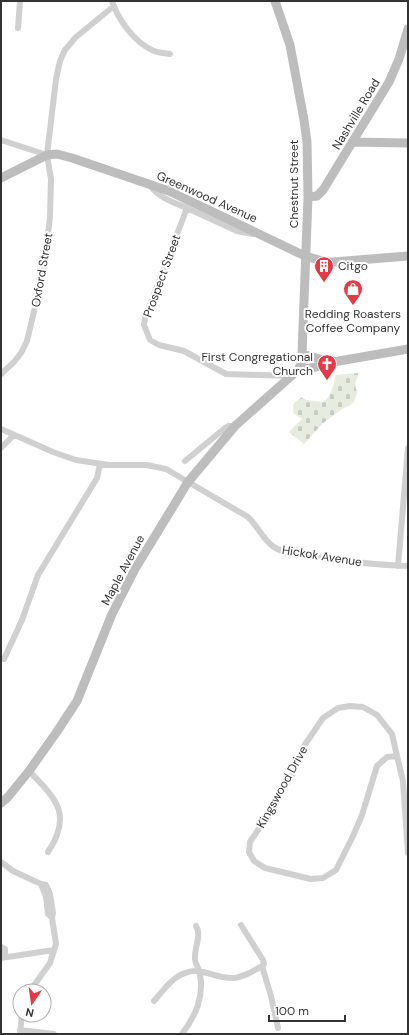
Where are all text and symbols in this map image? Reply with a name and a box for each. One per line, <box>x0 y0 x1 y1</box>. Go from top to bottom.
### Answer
street label: Nashville Road <box>329 76 383 152</box>
street label: Chestnut Street <box>286 139 302 228</box>
street label: Greenwood Avenue <box>154 168 260 226</box>
street label: Oxford Street <box>28 231 56 308</box>
street label: Prospect Street <box>140 232 185 320</box>
building icon: Citgo <box>313 255 335 283</box>
place label: Citgo <box>338 258 368 274</box>
shop icon: Redding Roasters Coffee Company <box>342 278 364 306</box>
place label: Redding Roasters Coffee Company <box>305 306 401 336</box>
place label: First Congregational Church <box>201 349 313 379</box>
church icon: First Congregational Church <box>316 353 338 381</box>
street label: Maple Avenue <box>98 532 148 608</box>
street label: Hickok Avenue <box>281 542 363 570</box>
street label: Kingswood Drive <box>253 743 311 831</box>
north arrow <box>12 983 52 1023</box>
scale bar <box>269 997 345 1023</box>
text: 100 m <box>275 1003 309 1019</box>
text: N <box>24 1005 35 1020</box>

